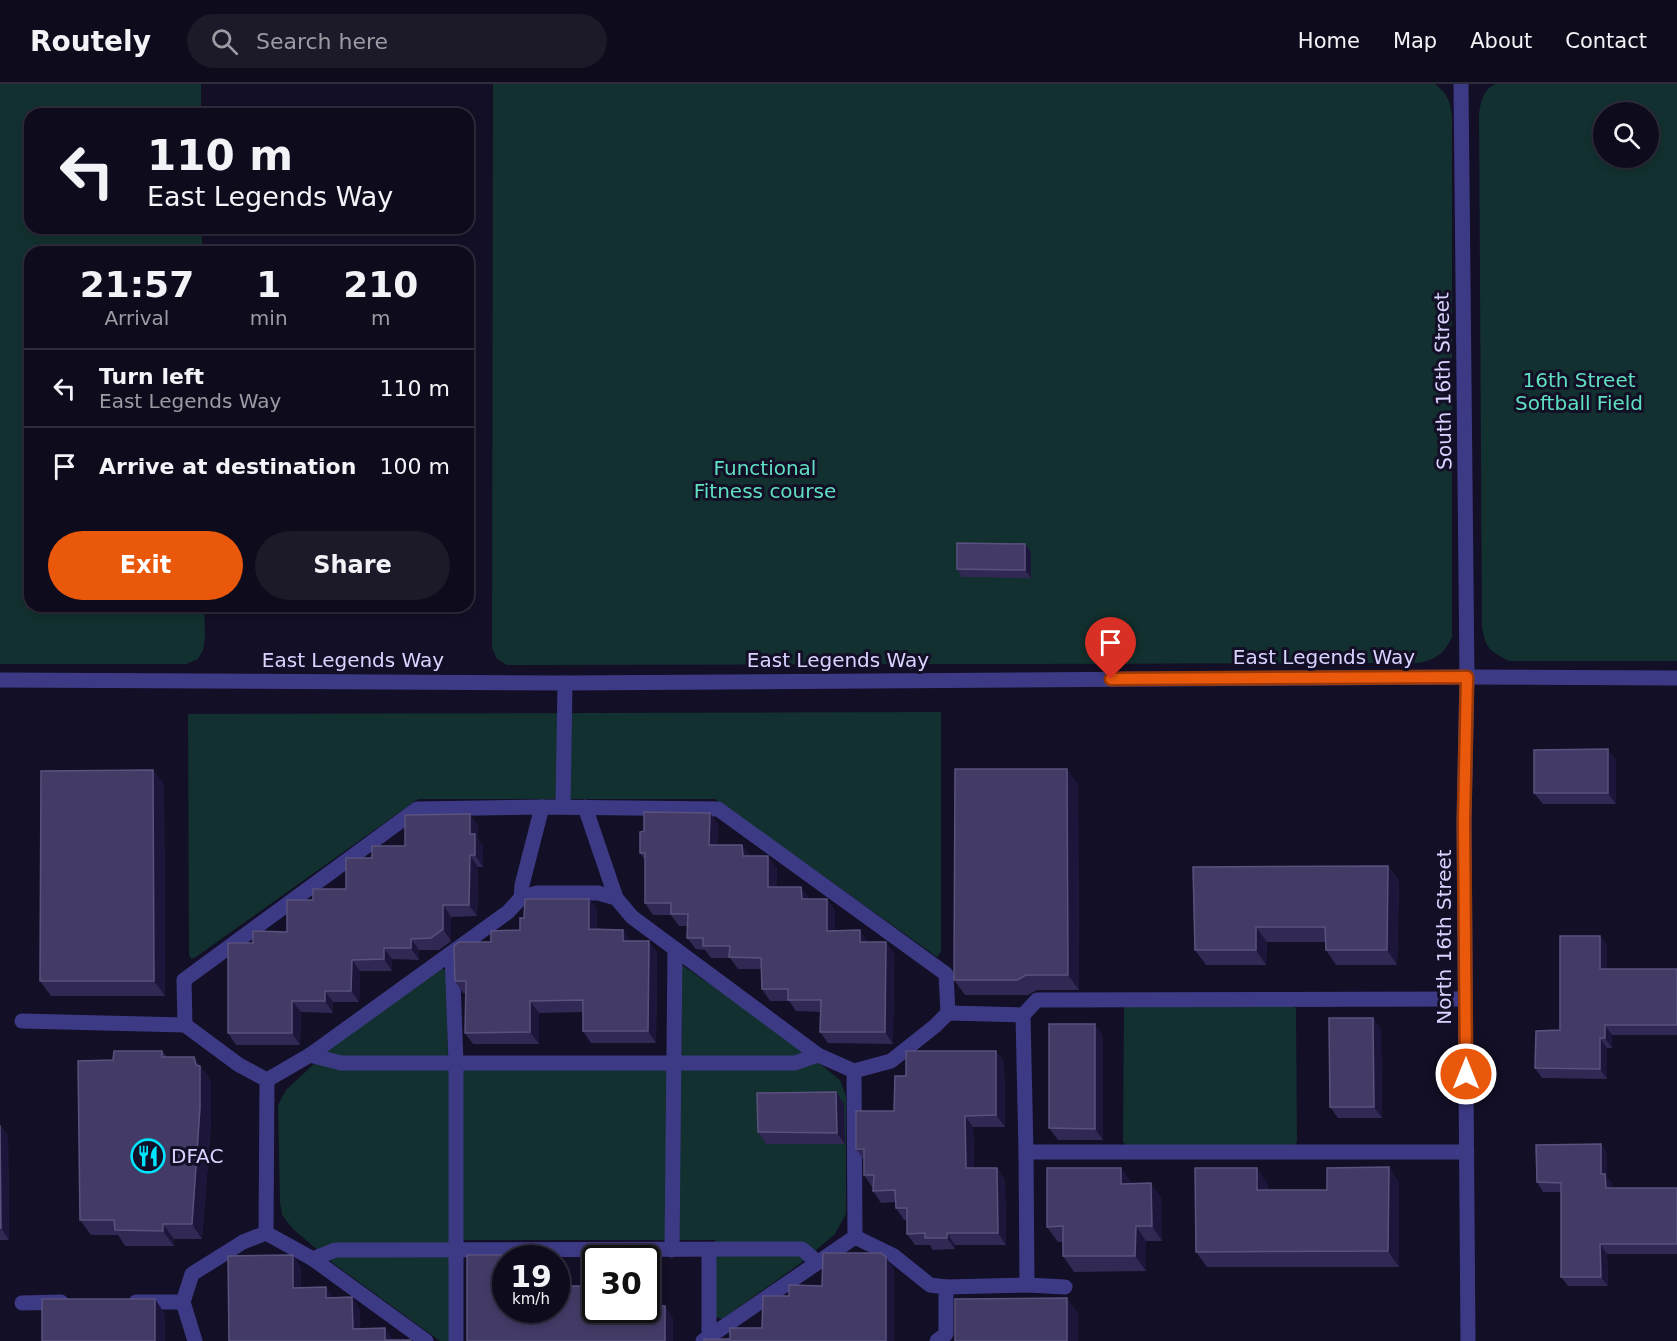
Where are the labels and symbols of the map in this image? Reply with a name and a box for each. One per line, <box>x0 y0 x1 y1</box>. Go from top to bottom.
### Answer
street label: South 16th Street <box>1429 292 1457 470</box>
park label: 16th Street Softball Field <box>1515 368 1643 415</box>
park label: Functional Fitness course <box>694 456 836 503</box>
pin <box>1085 617 1136 679</box>
street label: East Legends Way <box>1233 645 1415 669</box>
street label: East Legends Way <box>262 648 444 672</box>
street label: East Legends Way <box>747 648 929 672</box>
street label: North 16th Street <box>1432 849 1456 1025</box>
position arrow <box>1434 1042 1498 1106</box>
restaurant icon: DFAC <box>130 1138 166 1174</box>
place label: DFAC <box>171 1144 223 1168</box>
speed limit sign: 30 <box>582 1245 660 1323</box>

